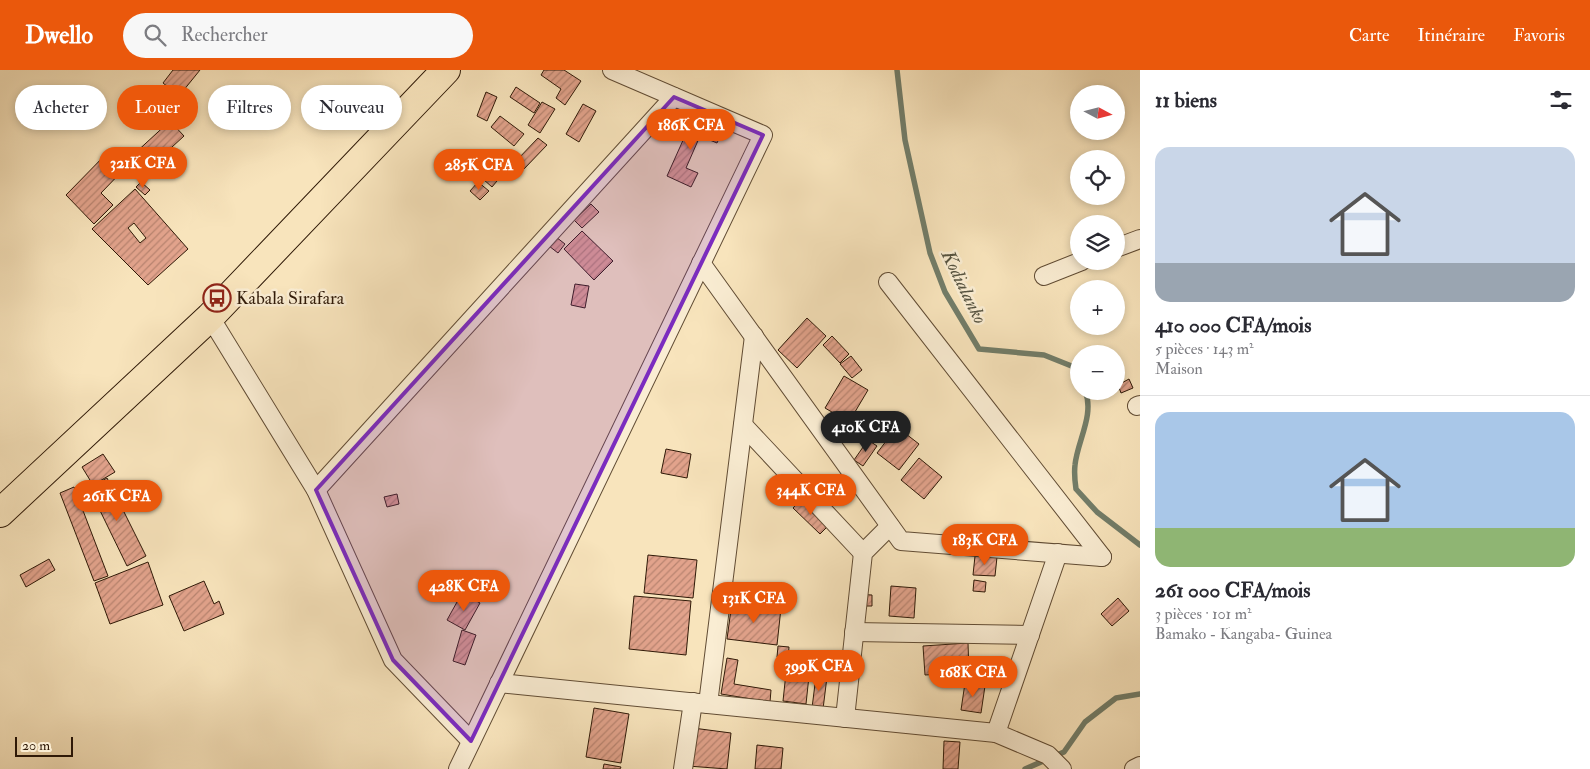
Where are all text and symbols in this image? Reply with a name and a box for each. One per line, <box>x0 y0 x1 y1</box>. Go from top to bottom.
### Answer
search box <box>123 13 473 58</box>
text: Dwello <box>25 20 93 51</box>
icon: search <box>141 21 169 49</box>
text: Rechercher <box>181 23 268 47</box>
text: Carte <box>1349 24 1390 47</box>
text: Itinéraire <box>1418 24 1485 47</box>
text: Favoris <box>1513 24 1565 47</box>
chip: Acheter <box>15 85 107 130</box>
chip: Louer <box>117 85 198 130</box>
chip: Filtres <box>208 85 291 130</box>
chip: Nouveau <box>301 85 402 130</box>
north arrow <box>1070 85 1125 140</box>
map controls <box>1070 85 1125 400</box>
icon: filters <box>1547 86 1575 114</box>
text: 11 biens <box>1155 87 1217 114</box>
pin: 186K CFA <box>639 108 743 151</box>
text: 186K CFA <box>657 115 725 135</box>
pin: 321K CFA <box>91 146 195 189</box>
pin: 285K CFA <box>427 148 531 191</box>
button: locate <box>1070 150 1125 205</box>
text: 321K CFA <box>110 153 176 173</box>
text: 285K CFA <box>445 155 513 175</box>
icon: home <box>1320 179 1410 269</box>
button: layers <box>1070 215 1125 270</box>
water label: Kodialanko <box>935 245 992 328</box>
button: + <box>1070 280 1125 335</box>
bus stop icon: Kabala Sirafara <box>202 283 232 313</box>
place label: Kabala Sirafara <box>236 287 345 310</box>
text: 410 000 CFA/mois <box>1155 312 1311 339</box>
text: 5 pièces · 143 m² <box>1155 339 1254 359</box>
button: − <box>1070 345 1125 400</box>
text: Maison <box>1155 359 1203 379</box>
pin: 410K CFA <box>814 410 918 453</box>
text: 410K CFA <box>832 417 900 437</box>
icon: home <box>1320 445 1410 535</box>
pin: 344K CFA <box>759 474 863 516</box>
pin: 261K CFA <box>65 480 169 522</box>
text: 344K CFA <box>776 480 846 500</box>
text: 261K CFA <box>83 486 151 506</box>
pin: 183K CFA <box>933 524 1037 566</box>
text: 183K CFA <box>952 530 1018 550</box>
pin: 428K CFA <box>412 570 516 612</box>
text: 428K CFA <box>429 576 499 596</box>
text: 261 000 CFA/mois <box>1155 577 1311 604</box>
pin: 131K CFA <box>702 582 806 624</box>
text: 131K CFA <box>722 588 786 608</box>
text: 3 pièces · 101 m² <box>1155 604 1252 624</box>
text: Bamako - Kangaba- Guinea <box>1155 624 1332 644</box>
pin: 399K CFA <box>767 650 871 692</box>
text: 399K CFA <box>785 656 853 676</box>
pin: 168K CFA <box>921 656 1025 698</box>
text: 168K CFA <box>939 662 1007 682</box>
scale bar <box>15 734 72 757</box>
text: 20 m <box>22 737 50 754</box>

